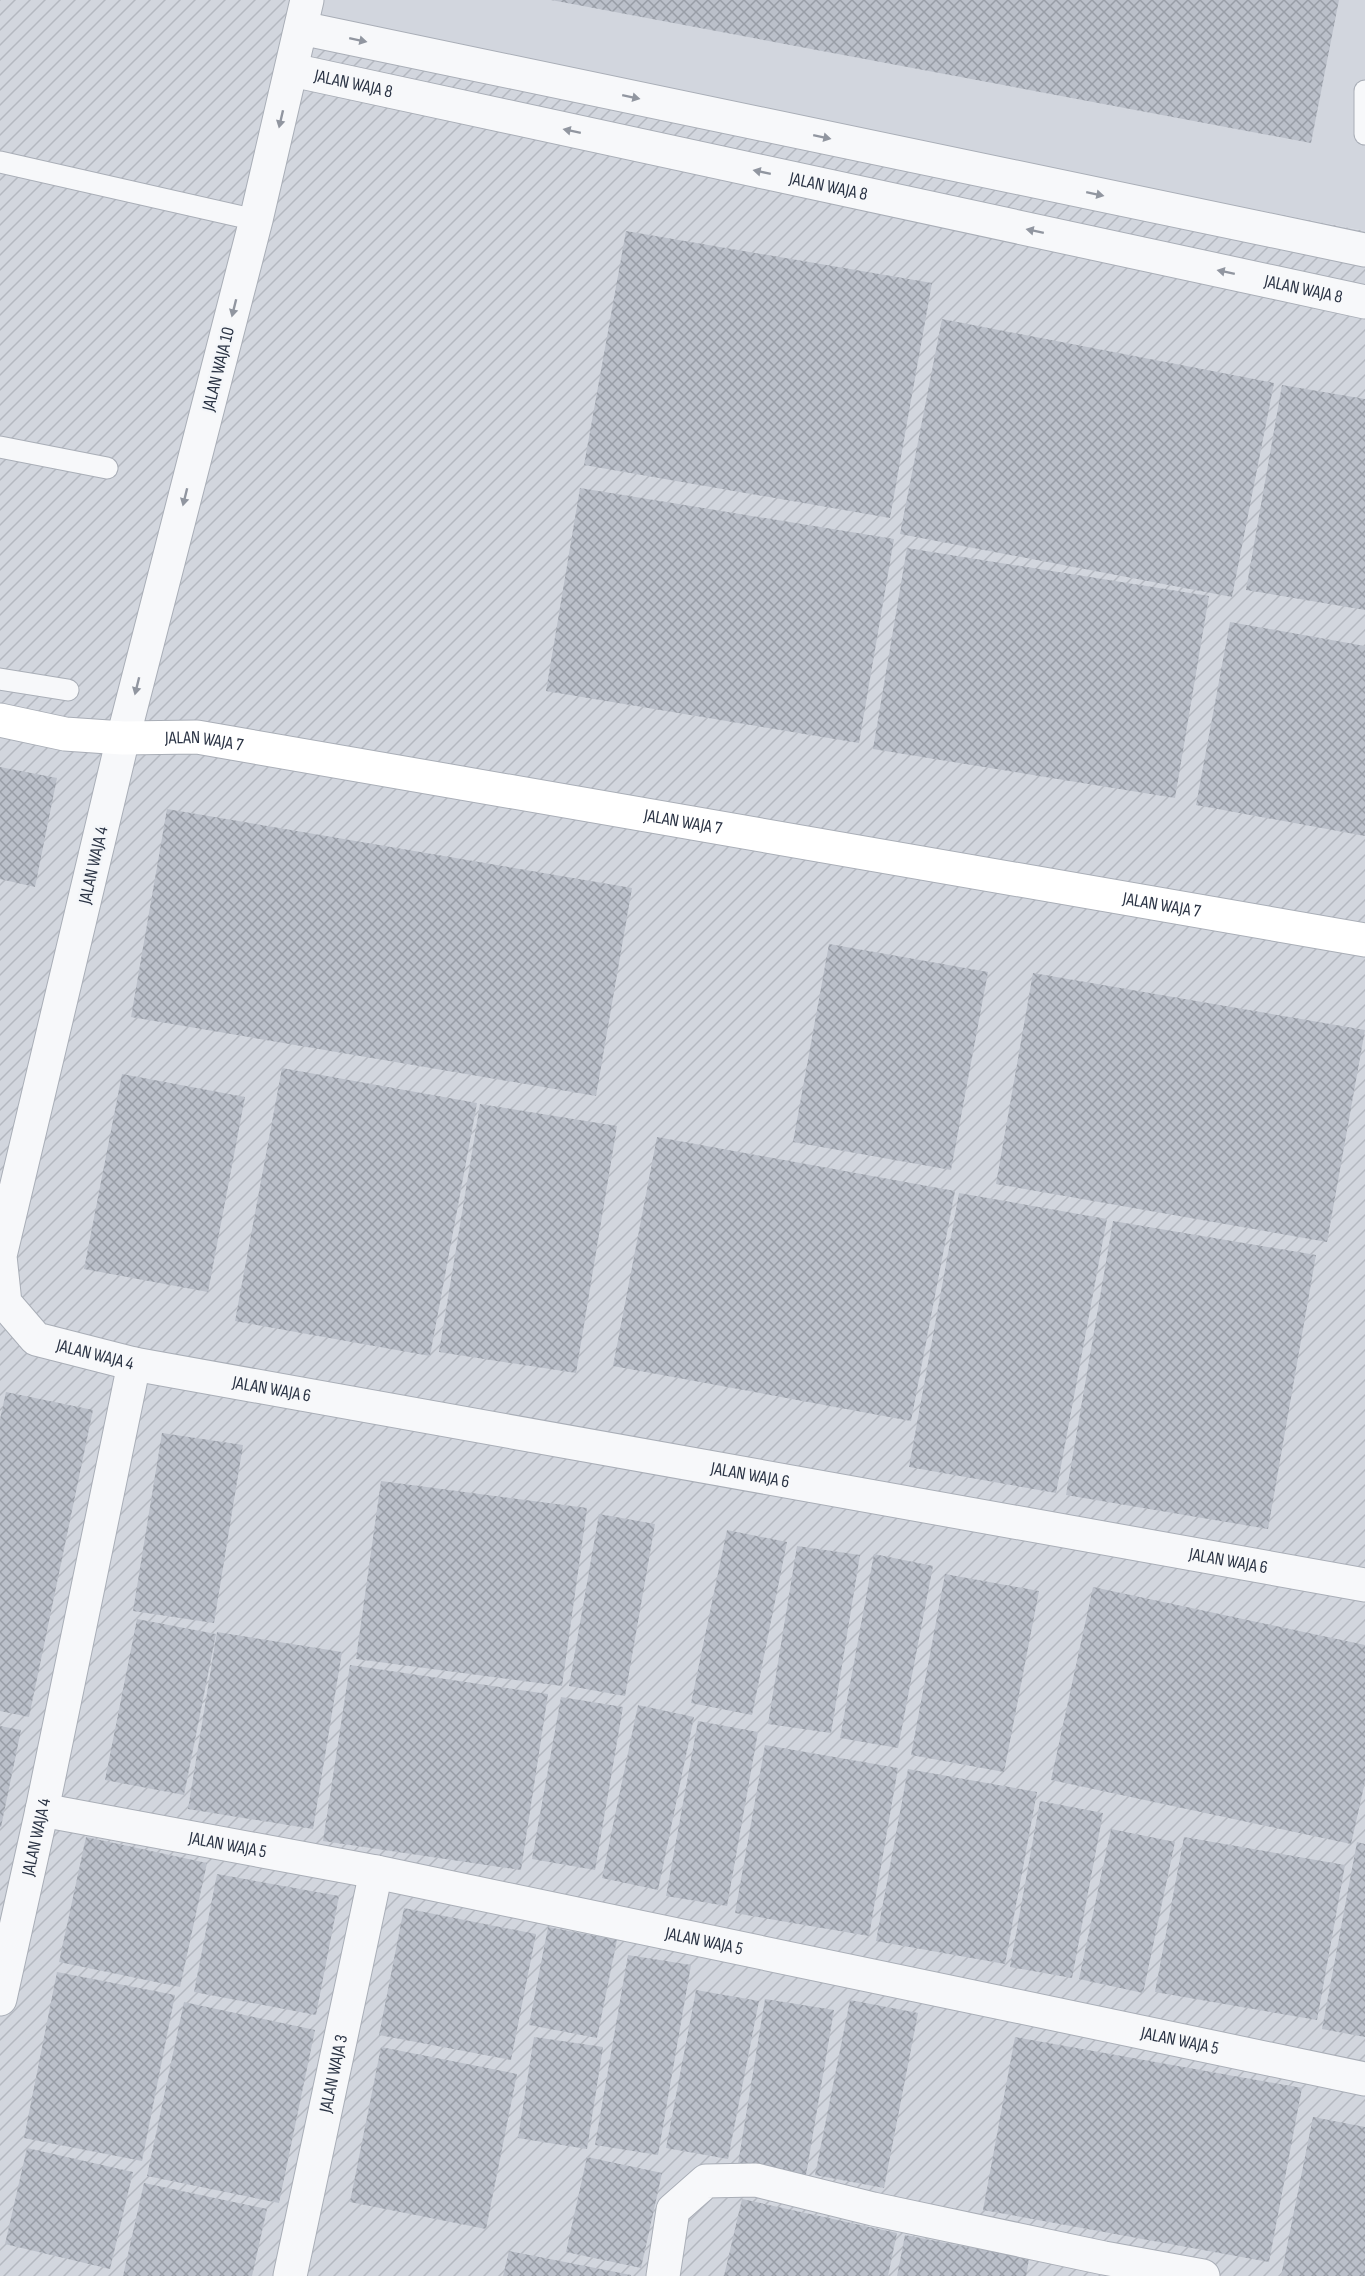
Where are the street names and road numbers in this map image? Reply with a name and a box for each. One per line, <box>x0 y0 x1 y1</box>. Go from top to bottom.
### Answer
street label: JALAN WAJA 8 <box>311 65 395 102</box>
street label: JALAN WAJA 8 <box>786 168 870 205</box>
street label: JALAN WAJA 8 <box>1261 270 1345 308</box>
street label: JALAN WAJA 10 <box>198 325 239 414</box>
street label: JALAN WAJA 7 <box>164 727 246 756</box>
street label: JALAN WAJA 7 <box>641 805 724 839</box>
street label: JALAN WAJA 4 <box>74 824 113 907</box>
street label: JALAN WAJA 7 <box>1120 888 1203 922</box>
street label: JALAN WAJA 4 <box>53 1334 137 1375</box>
street label: JALAN WAJA 6 <box>230 1372 313 1407</box>
street label: JALAN WAJA 6 <box>708 1458 791 1492</box>
street label: JALAN WAJA 6 <box>1187 1543 1270 1578</box>
street label: JALAN WAJA 4 <box>17 1796 55 1879</box>
street label: JALAN WAJA 5 <box>186 1827 268 1863</box>
street label: JALAN WAJA 5 <box>662 1923 745 1960</box>
street label: JALAN WAJA 5 <box>1138 2022 1220 2059</box>
street label: JALAN WAJA 3 <box>315 2033 352 2116</box>

